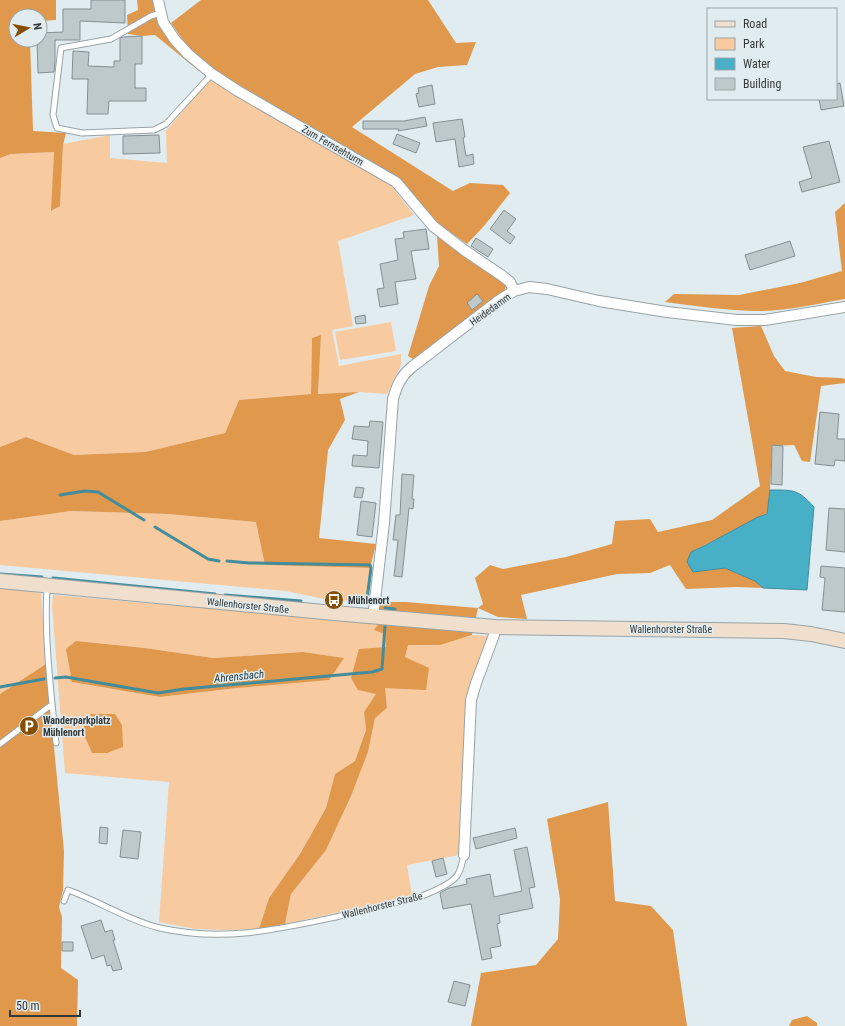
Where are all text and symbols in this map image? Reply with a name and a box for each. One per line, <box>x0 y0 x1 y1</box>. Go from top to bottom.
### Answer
north arrow <box>8 8 48 48</box>
legend <box>707 8 837 100</box>
text: Road <box>743 17 767 31</box>
text: N <box>30 22 44 31</box>
text: Park <box>743 37 765 51</box>
text: Water <box>743 57 771 71</box>
text: Building <box>743 77 781 91</box>
street label: Zum Fernsehturm <box>300 123 366 168</box>
street label: Heidedamm <box>468 291 513 328</box>
bus stop icon: Mühlenort <box>323 589 345 611</box>
place label: Mühlenort <box>348 595 389 606</box>
street label: Wallenhorster Straße <box>206 596 290 615</box>
street label: Wallenhorster Straße <box>630 624 713 635</box>
water label: Ahrensbach <box>213 667 265 686</box>
parking icon: Wanderparkplatz Mühlenort <box>18 715 40 737</box>
place label: Wanderparkplatz Mühlenort <box>43 715 111 738</box>
street label: Wallenhorster Straße <box>341 890 424 921</box>
scale bar <box>10 992 80 1018</box>
text: 50 m <box>16 999 40 1013</box>

